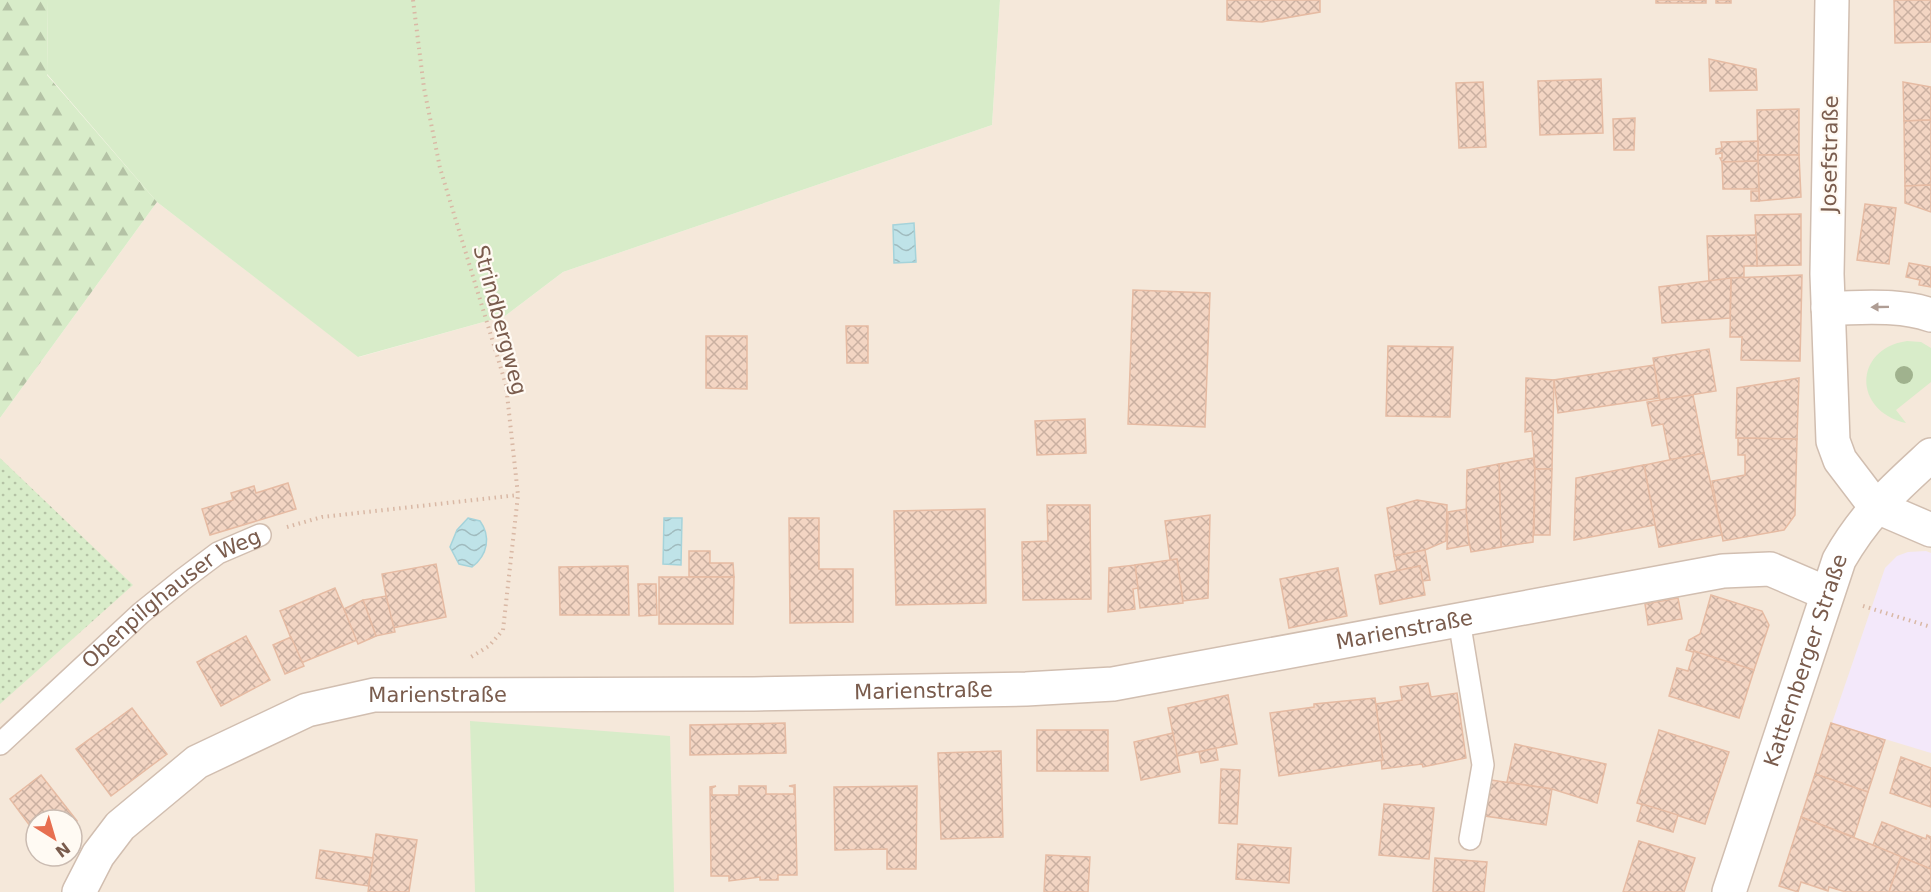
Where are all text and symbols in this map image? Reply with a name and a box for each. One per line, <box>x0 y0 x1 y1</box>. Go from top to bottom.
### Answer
street label: Josefstraße <box>1817 95 1843 215</box>
street label: Strindbergweg <box>468 243 532 397</box>
one-way arrow <box>1871 303 1890 312</box>
street label: Obenpilghauser Weg <box>77 524 264 673</box>
street label: Katternberger Straße <box>1759 551 1852 770</box>
street label: Marienstraße <box>1334 606 1475 654</box>
street label: Marienstraße <box>854 678 993 704</box>
street label: Marienstraße <box>368 683 507 707</box>
north arrow <box>24 808 84 868</box>
text: N <box>52 838 74 861</box>

